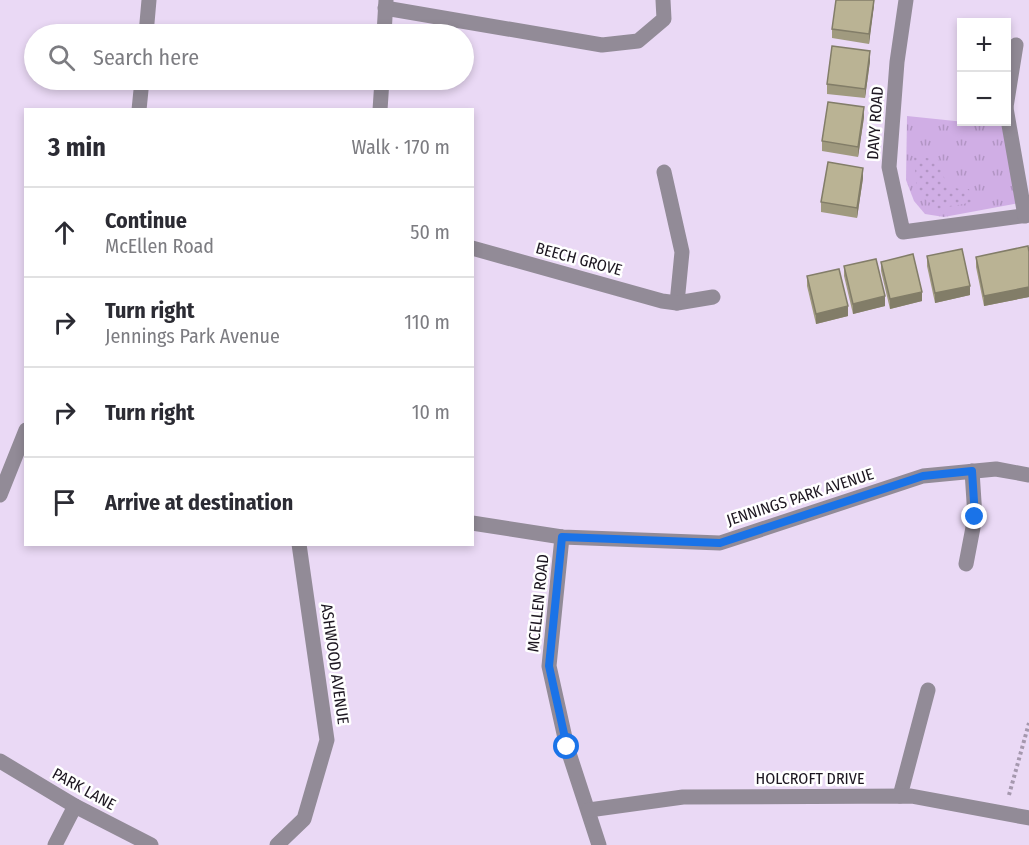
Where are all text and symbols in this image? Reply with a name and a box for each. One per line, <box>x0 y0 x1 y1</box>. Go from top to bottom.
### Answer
map controls <box>957 18 1011 126</box>
button: + <box>957 18 1011 72</box>
search box <box>24 24 474 90</box>
icon: search <box>45 41 78 74</box>
text: Search here <box>93 44 199 71</box>
button: − <box>957 72 1011 126</box>
street label: DAVY ROAD <box>863 86 887 160</box>
text: 3 min <box>48 132 106 163</box>
text: Walk · 170 m <box>352 135 450 159</box>
text: Continue <box>105 207 187 234</box>
icon: ahead <box>48 216 81 249</box>
text: 50 m <box>410 220 450 244</box>
text: McEllen Road <box>105 234 214 258</box>
street label: BEECH GROVE <box>534 238 624 280</box>
text: Turn right <box>105 297 194 324</box>
icon: right <box>48 306 81 339</box>
text: 110 m <box>404 310 450 334</box>
text: Jennings Park Avenue <box>105 324 280 348</box>
icon: right <box>48 396 81 429</box>
text: Turn right <box>105 399 194 426</box>
text: 10 m <box>412 400 450 424</box>
street label: JENNINGS PARK AVENUE <box>724 464 876 530</box>
icon: arrive <box>48 486 81 519</box>
text: Arrive at destination <box>105 489 293 516</box>
route end <box>961 503 987 529</box>
street label: MCELLEN ROAD <box>523 553 553 653</box>
street label: ASHWOOD AVENUE <box>317 602 353 726</box>
route start <box>553 733 579 759</box>
street label: PARK LANE <box>49 764 119 814</box>
street label: HOLCROFT DRIVE <box>756 769 864 788</box>

